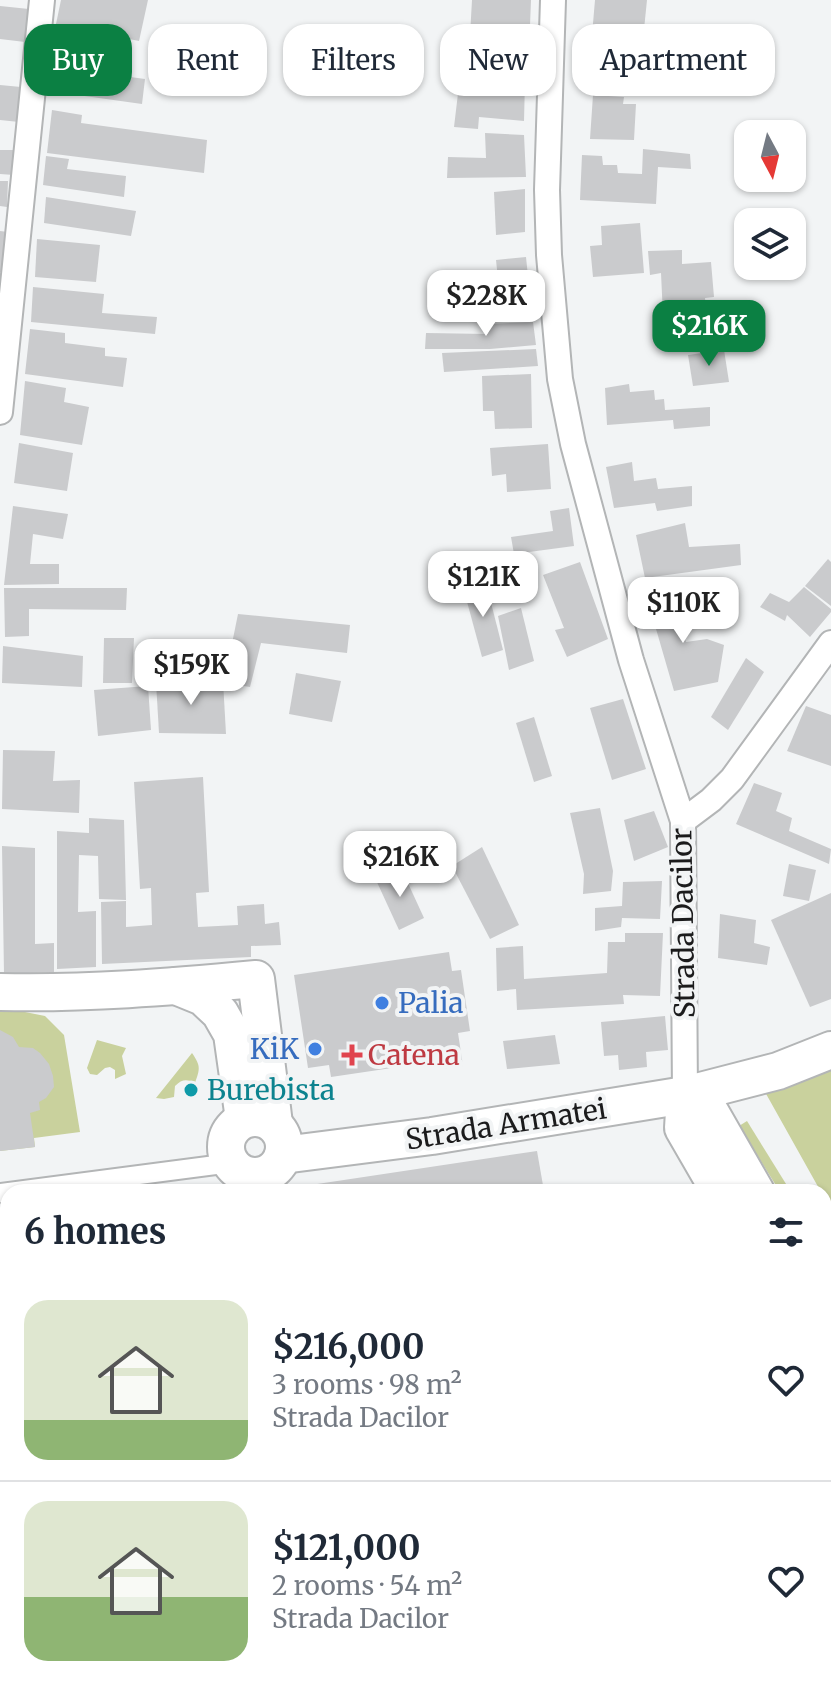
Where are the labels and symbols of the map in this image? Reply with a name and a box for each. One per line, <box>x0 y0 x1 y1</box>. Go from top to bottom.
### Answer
north arrow <box>734 120 806 192</box>
pin: $228K <box>430 270 542 338</box>
pin: $216K <box>653 300 765 368</box>
pin: $121K <box>427 551 539 619</box>
pin: $110K <box>627 577 739 645</box>
pin: $159K <box>135 639 247 707</box>
street label: Strada Dacilor <box>663 827 703 1019</box>
pin: $216K <box>344 831 456 899</box>
place label: Palia <box>398 985 464 1021</box>
marker: Palia <box>373 994 391 1012</box>
place label: KiK <box>250 1031 300 1067</box>
place label: Catena <box>368 1037 460 1073</box>
marker: KiK <box>306 1040 324 1058</box>
marker: Catena <box>343 1046 361 1064</box>
place label: Burebista <box>207 1072 335 1108</box>
marker: Burebista <box>182 1081 200 1099</box>
street label: Strada Armatei <box>403 1090 609 1158</box>

